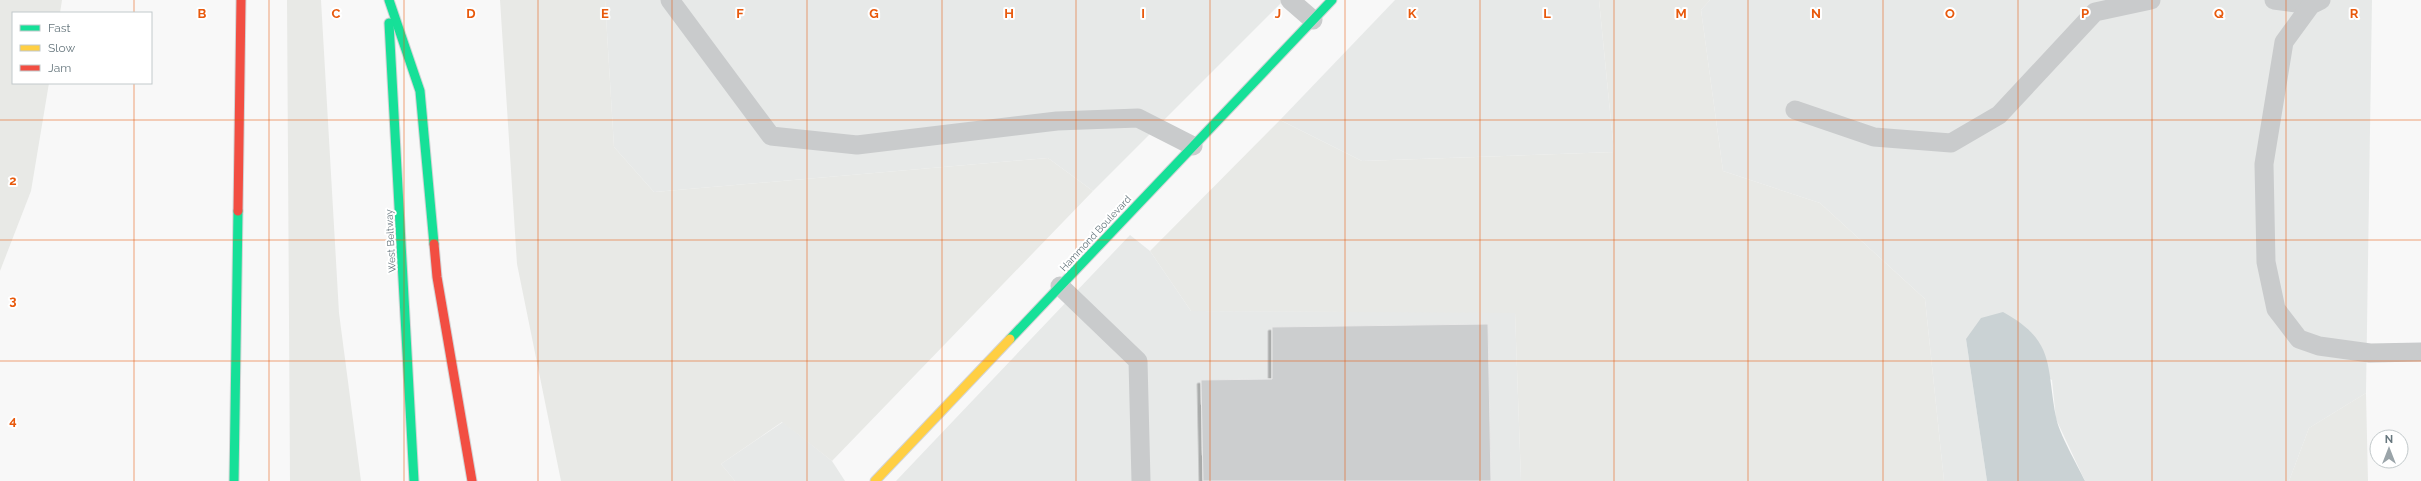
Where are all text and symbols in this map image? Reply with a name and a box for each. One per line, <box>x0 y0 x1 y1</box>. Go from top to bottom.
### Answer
text: B <box>198 6 207 21</box>
text: C <box>332 6 341 21</box>
text: D <box>466 6 476 21</box>
text: E <box>601 6 609 21</box>
text: F <box>736 6 744 21</box>
text: G <box>869 6 879 21</box>
text: H <box>1004 6 1014 21</box>
text: I <box>1141 6 1145 21</box>
text: J <box>1275 6 1281 21</box>
text: K <box>1408 6 1417 21</box>
text: L <box>1543 6 1551 21</box>
text: M <box>1675 6 1687 21</box>
text: N <box>1811 6 1821 21</box>
text: O <box>1945 6 1955 21</box>
text: P <box>2081 6 2089 21</box>
text: Q <box>2214 6 2224 21</box>
text: R <box>2350 6 2359 21</box>
legend <box>12 12 152 84</box>
text: Fast <box>48 21 71 35</box>
text: Slow <box>48 41 75 55</box>
text: Jam <box>48 61 71 75</box>
text: 2 <box>9 173 17 188</box>
street label: Hammond Boulevard <box>1058 193 1133 273</box>
street label: West Beltway <box>383 208 398 273</box>
text: 3 <box>9 293 17 308</box>
text: 4 <box>9 413 17 428</box>
north arrow <box>2369 429 2409 469</box>
text: N <box>2385 433 2393 446</box>

